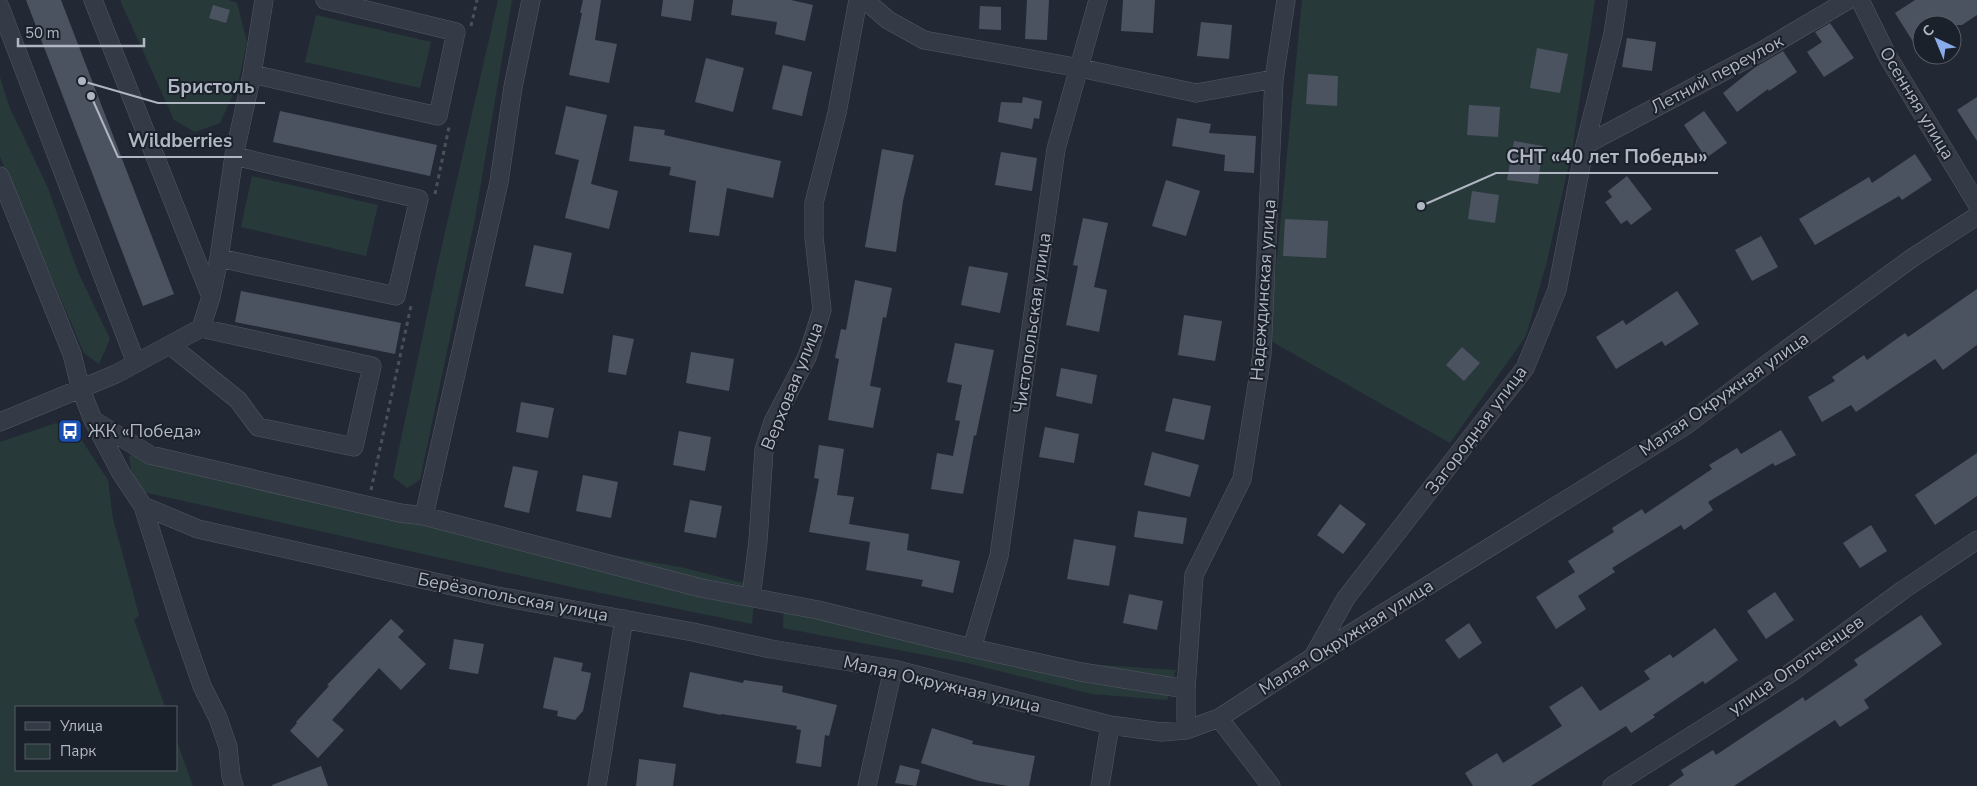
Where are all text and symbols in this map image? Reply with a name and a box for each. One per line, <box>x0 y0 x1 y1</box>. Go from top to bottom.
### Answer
scale bar <box>18 15 144 47</box>
north arrow <box>1912 15 1962 65</box>
text: С <box>1918 21 1939 41</box>
text: 50 m <box>25 23 60 43</box>
street label: Летний переулок <box>1647 29 1788 119</box>
street label: Осенняя улица <box>1874 42 1960 164</box>
callout: Бристоль <box>158 69 265 103</box>
text: Бристоль <box>168 74 254 100</box>
callout: Wildberries <box>118 123 242 157</box>
text: Wildberries <box>128 128 232 154</box>
callout: СНТ «40 лет Победы» <box>1496 139 1718 173</box>
text: СНТ «40 лет Победы» <box>1506 144 1708 170</box>
street label: Надеждинская улица <box>1245 198 1281 382</box>
street label: Чистопольская улица <box>1007 231 1057 415</box>
street label: Верховая улица <box>755 318 829 454</box>
street label: Малая Окружная улица <box>1635 326 1813 462</box>
street label: Загородная улица <box>1420 361 1532 499</box>
bus stop icon: ЖК «Победа» <box>57 418 83 444</box>
place label: ЖК «Победа» <box>88 419 202 443</box>
street label: Берёзопольская улица <box>416 567 610 627</box>
street label: Малая Окружная улица <box>1254 573 1438 701</box>
street label: улица Ополченцев <box>1724 609 1869 721</box>
street label: Малая Окружная улица <box>841 650 1043 718</box>
legend <box>15 706 178 771</box>
text: Улица <box>59 716 103 736</box>
text: Парк <box>60 741 96 761</box>

